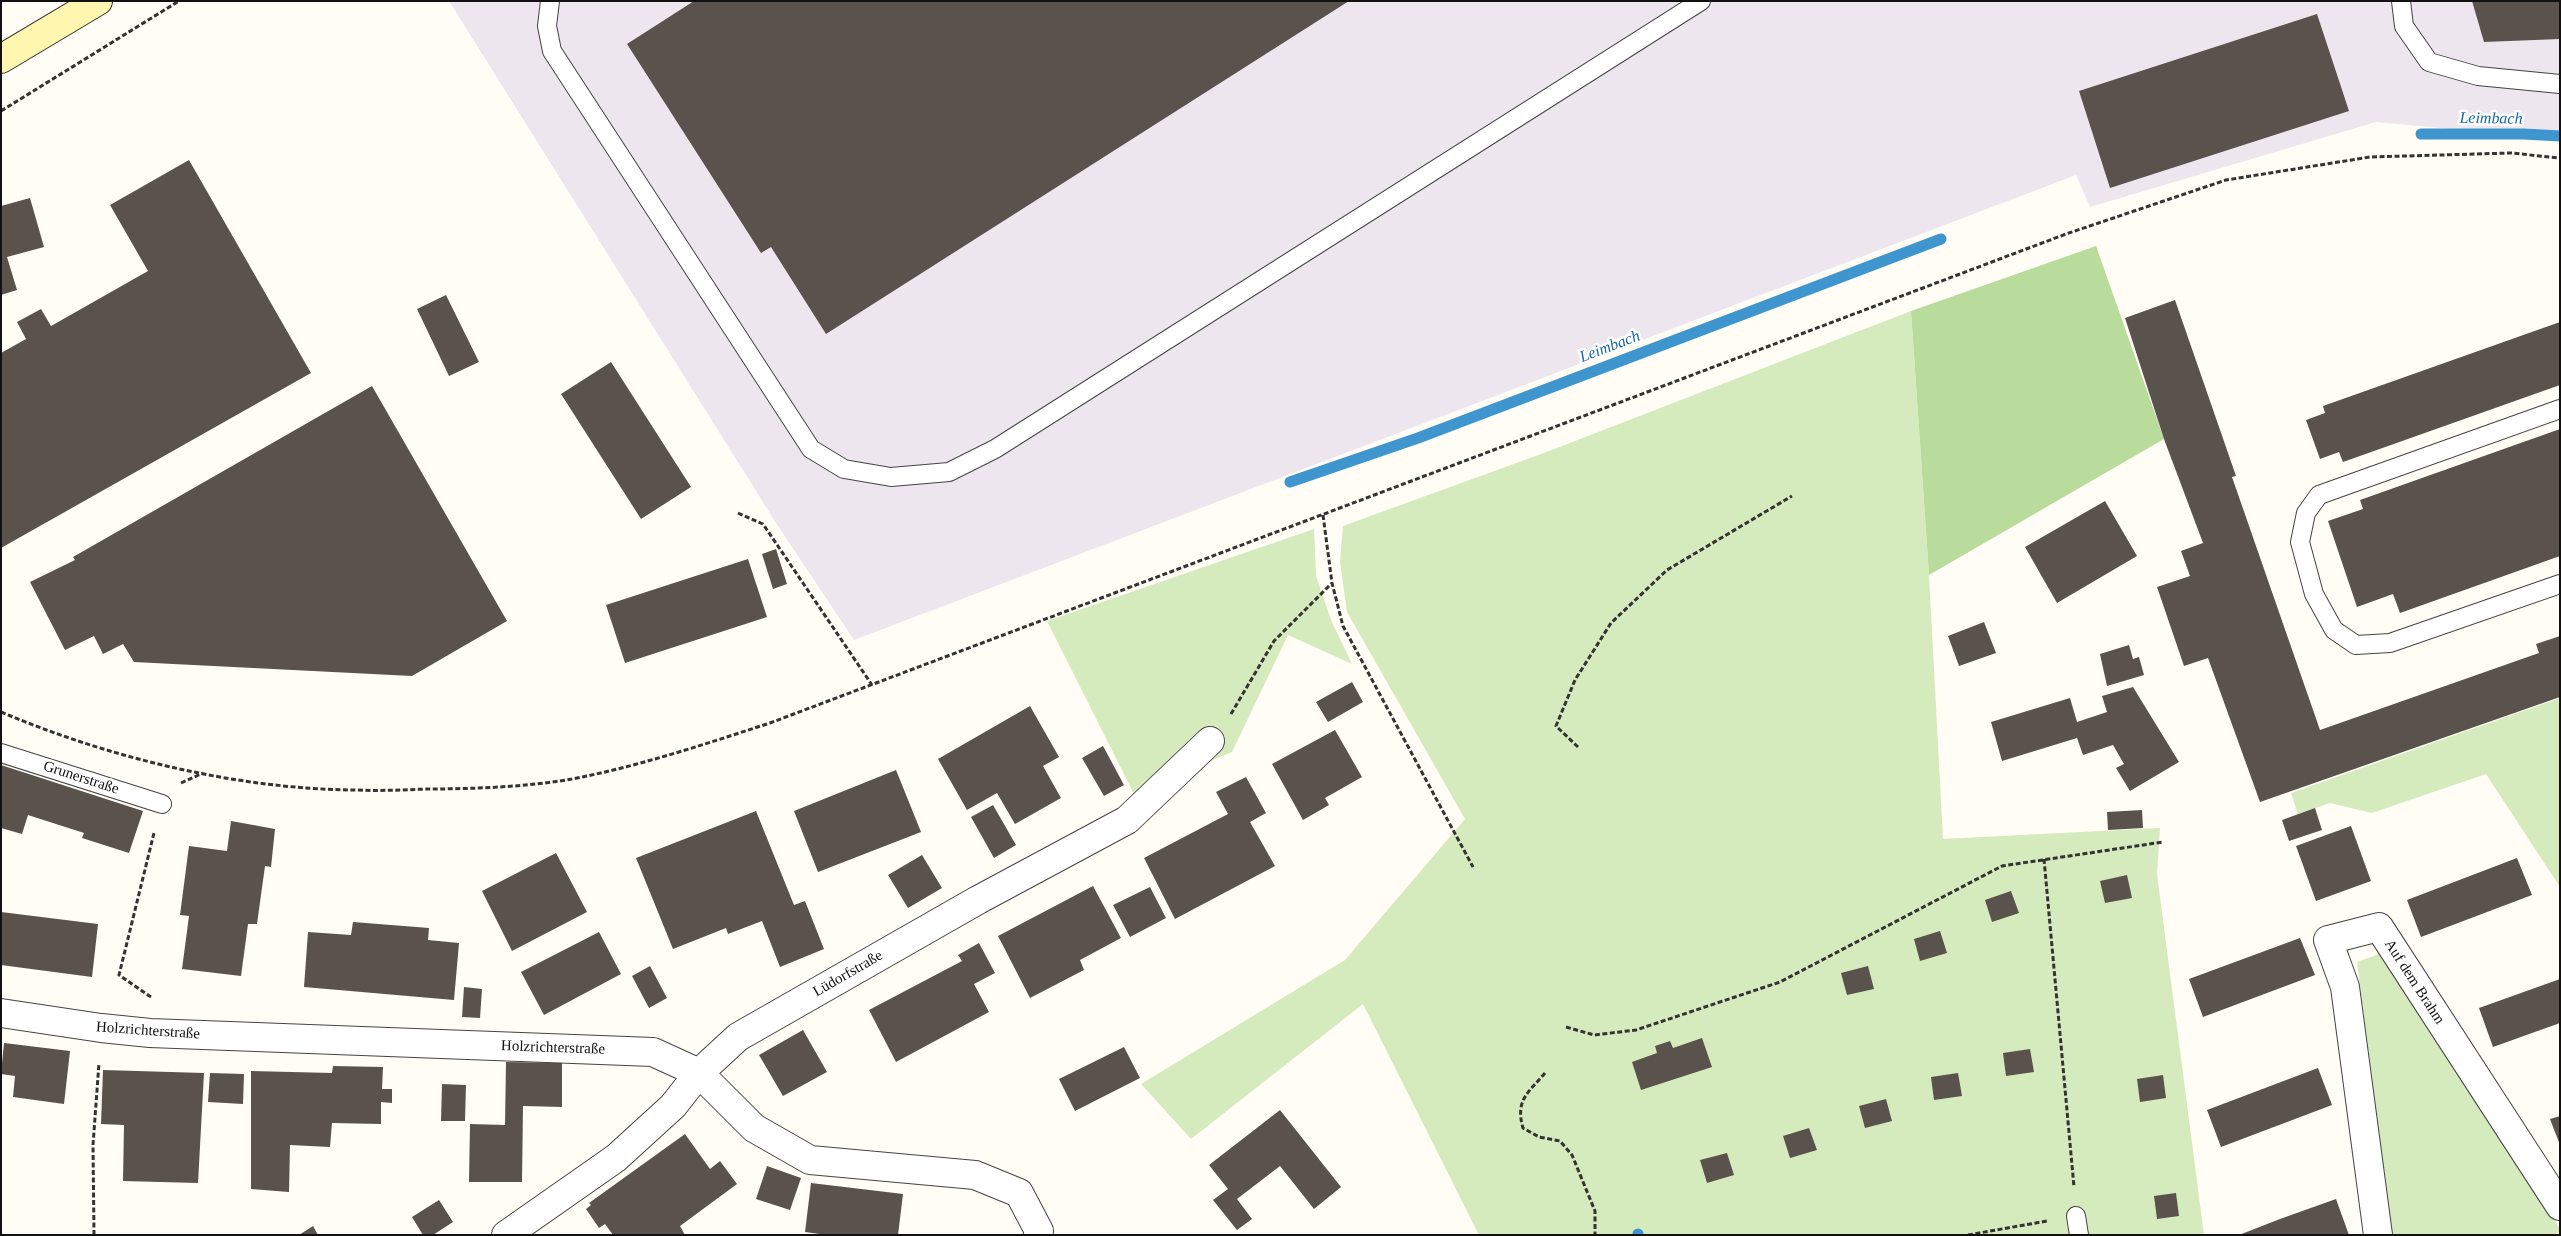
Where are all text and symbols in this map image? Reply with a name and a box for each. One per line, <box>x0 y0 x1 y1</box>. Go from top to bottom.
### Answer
water label: Leimbach <box>2459 109 2523 129</box>
water label: Leimbach <box>1577 327 1643 367</box>
street label: Grunerstraße <box>41 757 121 799</box>
street label: Auf dem Brahm <box>2380 936 2448 1028</box>
street label: Lüdorfstraße <box>810 947 886 1001</box>
street label: Holzrichterstraße <box>95 1018 201 1044</box>
street label: Holzrichterstraße <box>501 1037 605 1059</box>

